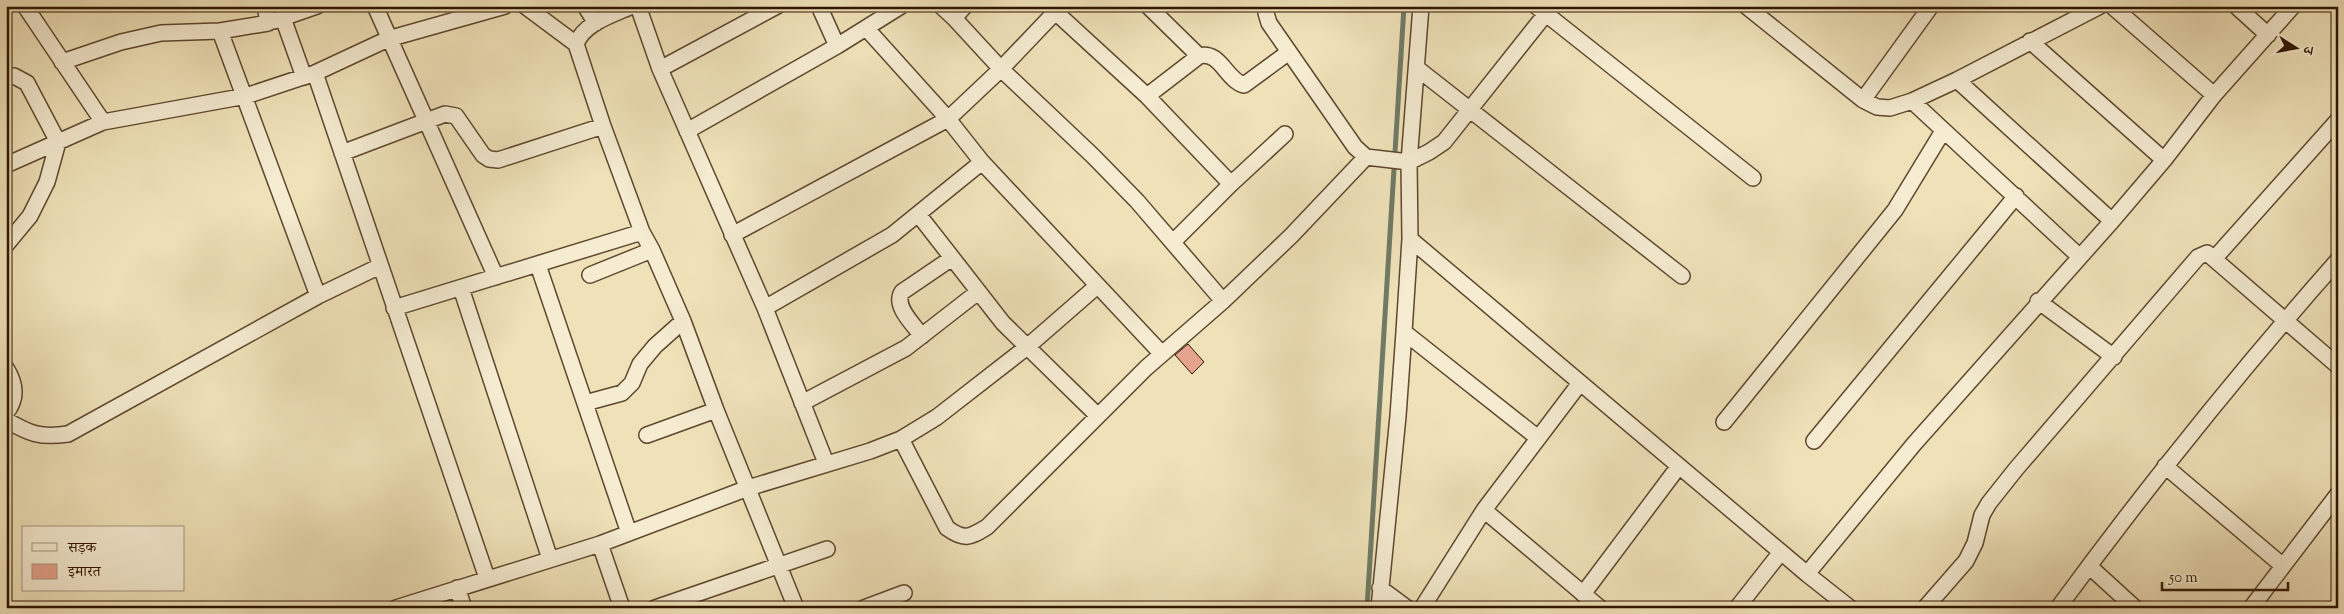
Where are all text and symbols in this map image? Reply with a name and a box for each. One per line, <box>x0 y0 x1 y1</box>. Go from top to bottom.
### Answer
north arrow <box>2272 22 2322 72</box>
text: उ <box>2296 44 2317 56</box>
legend <box>22 526 185 592</box>
text: सड़क <box>67 538 97 559</box>
scale bar <box>2162 559 2288 591</box>
text: इमारत <box>67 562 102 583</box>
text: 50 m <box>2168 568 2198 589</box>

